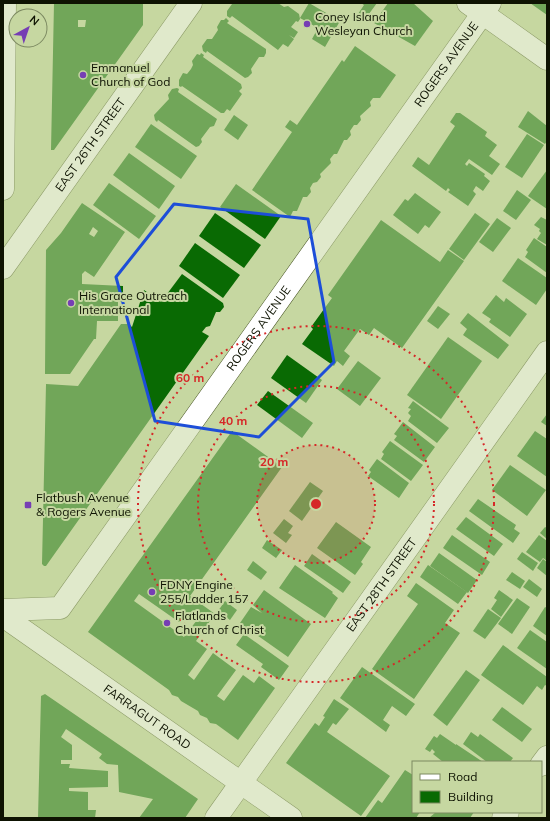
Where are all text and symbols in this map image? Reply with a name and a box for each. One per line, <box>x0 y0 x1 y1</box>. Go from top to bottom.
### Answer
north arrow <box>8 8 48 48</box>
place label: Coney Island Wesleyan Church <box>315 9 412 38</box>
text: N <box>27 12 42 28</box>
marker: Coney Island Wesleyan Church <box>302 19 312 29</box>
street label: ROGERS AVENUE <box>411 19 481 109</box>
place label: Emmanuel Church of God <box>91 60 170 89</box>
marker: Emmanuel Church of God <box>78 70 88 80</box>
street label: EAST 26TH STREET <box>52 94 129 194</box>
street label: ROGERS AVENUE <box>223 283 294 374</box>
place label: His Grace Outreach International <box>79 288 187 317</box>
marker: His Grace Outreach International <box>66 298 76 308</box>
text: 60 m <box>176 370 204 385</box>
text: 40 m <box>219 413 247 428</box>
text: 20 m <box>260 454 288 469</box>
place label: Flatbush Avenue & Rogers Avenue <box>36 490 131 519</box>
centre of rings <box>309 497 323 511</box>
marker: Flatbush Avenue & Rogers Avenue <box>23 500 33 510</box>
street label: EAST 28TH STREET <box>343 534 420 634</box>
place label: FDNY Engine 255/Ladder 157 <box>160 577 249 606</box>
marker: FDNY Engine 255/Ladder 157 <box>147 587 157 597</box>
place label: Flatlands Church of Christ <box>175 608 264 637</box>
marker: Flatlands Church of Christ <box>162 618 172 628</box>
street label: FARRAGUT ROAD <box>101 681 194 752</box>
legend <box>412 761 542 813</box>
text: Road <box>448 769 477 784</box>
text: Building <box>448 789 493 804</box>

